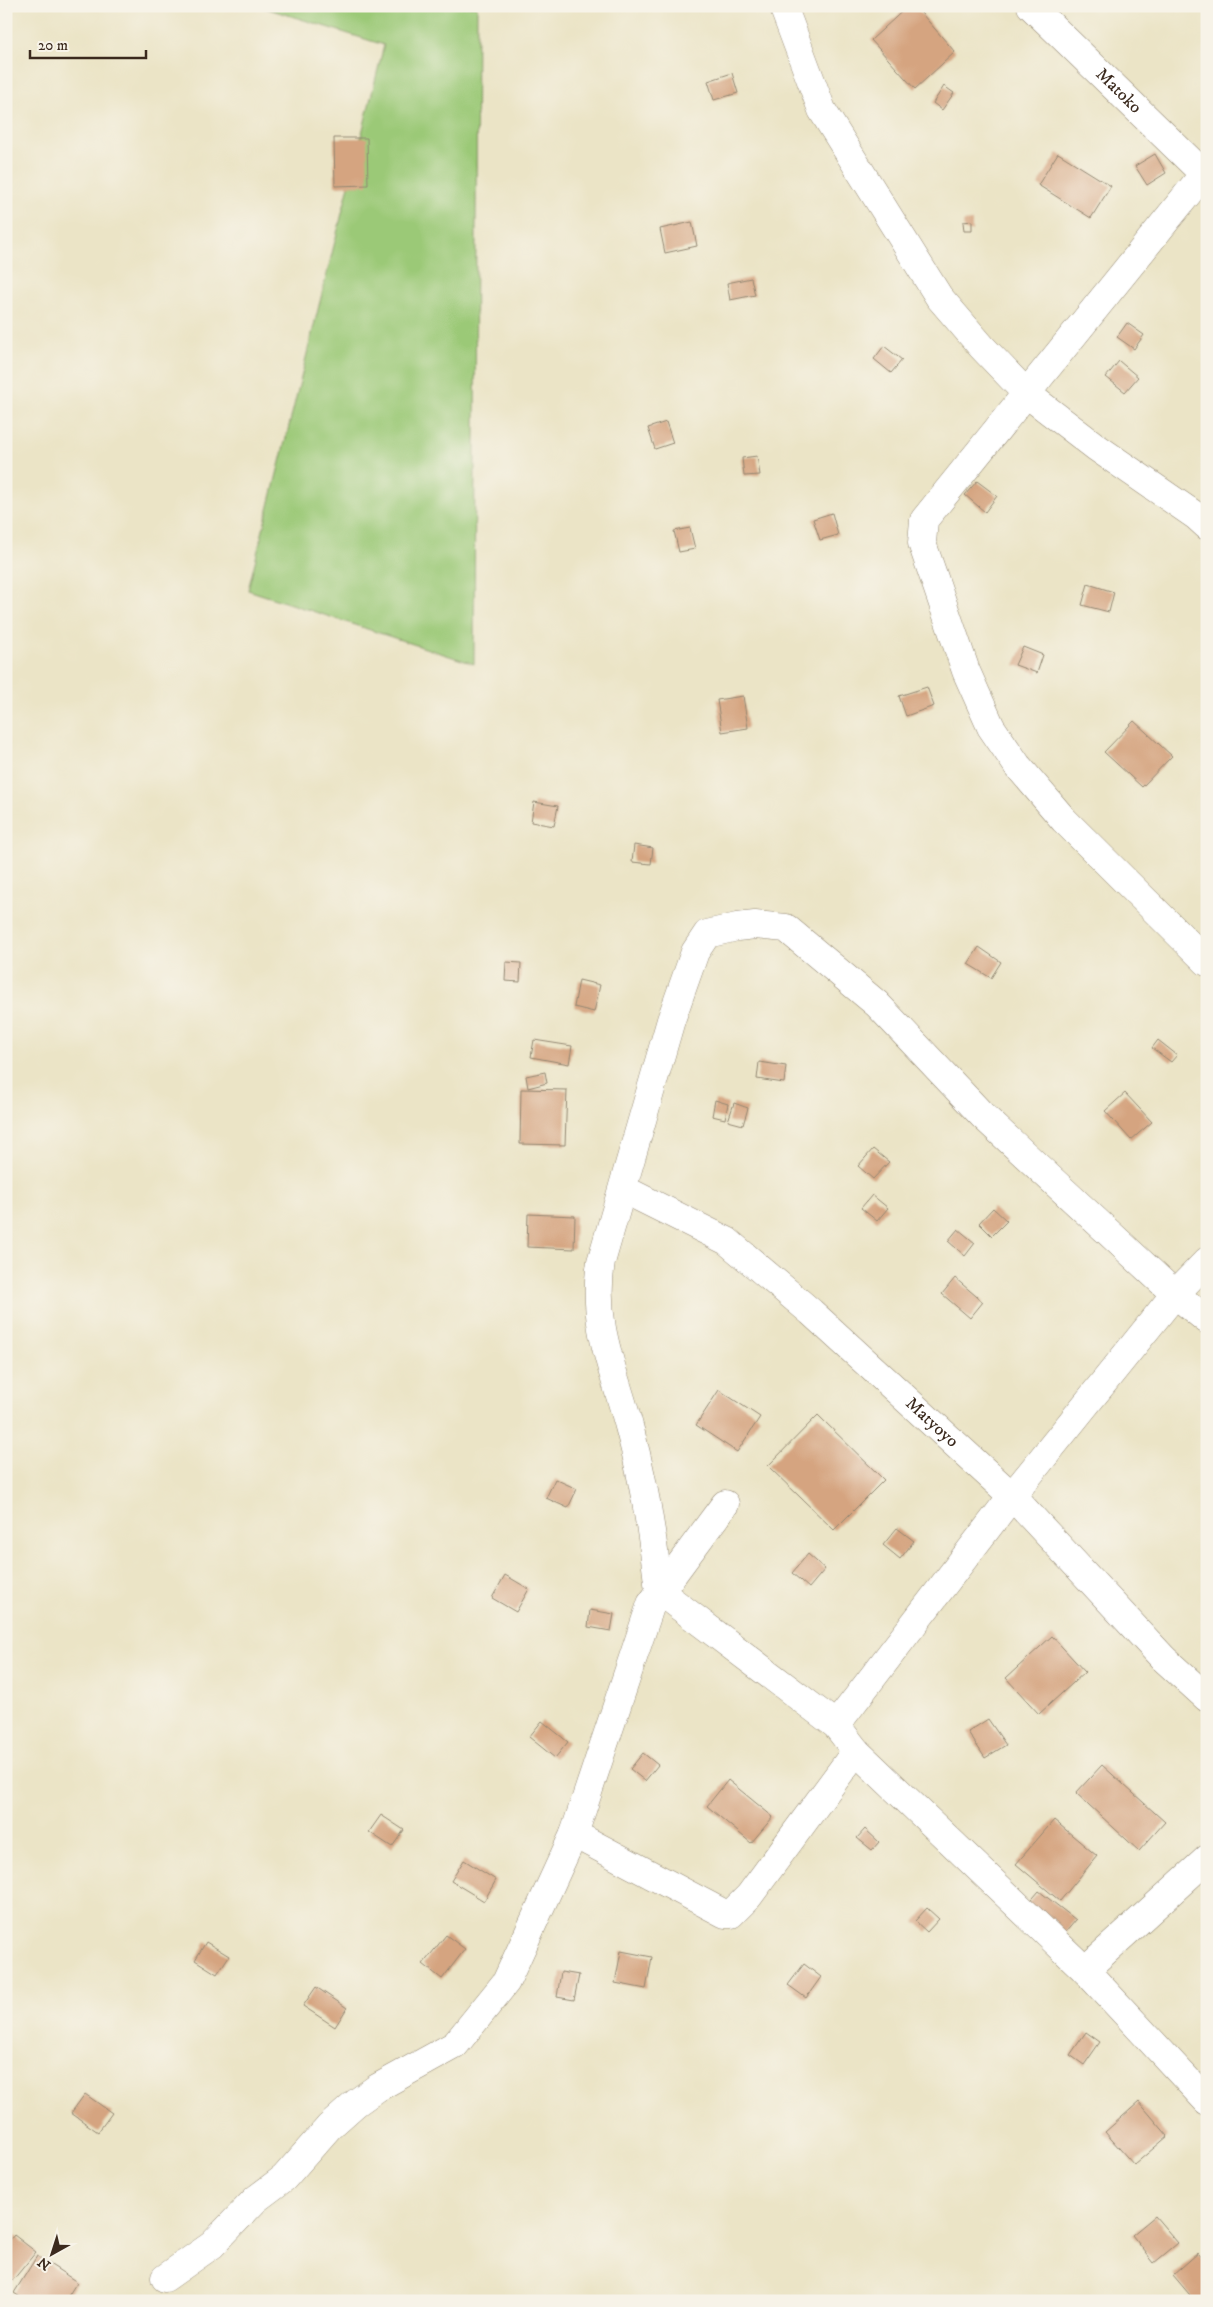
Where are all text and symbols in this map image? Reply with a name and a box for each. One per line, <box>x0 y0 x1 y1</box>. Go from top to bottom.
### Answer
scale bar <box>30 28 146 60</box>
text: 20 m <box>38 36 68 55</box>
street label: Matoko <box>1091 64 1146 119</box>
street label: Matyoyo <box>901 1393 963 1453</box>
north arrow <box>28 2230 78 2280</box>
text: N <box>34 2252 55 2274</box>

